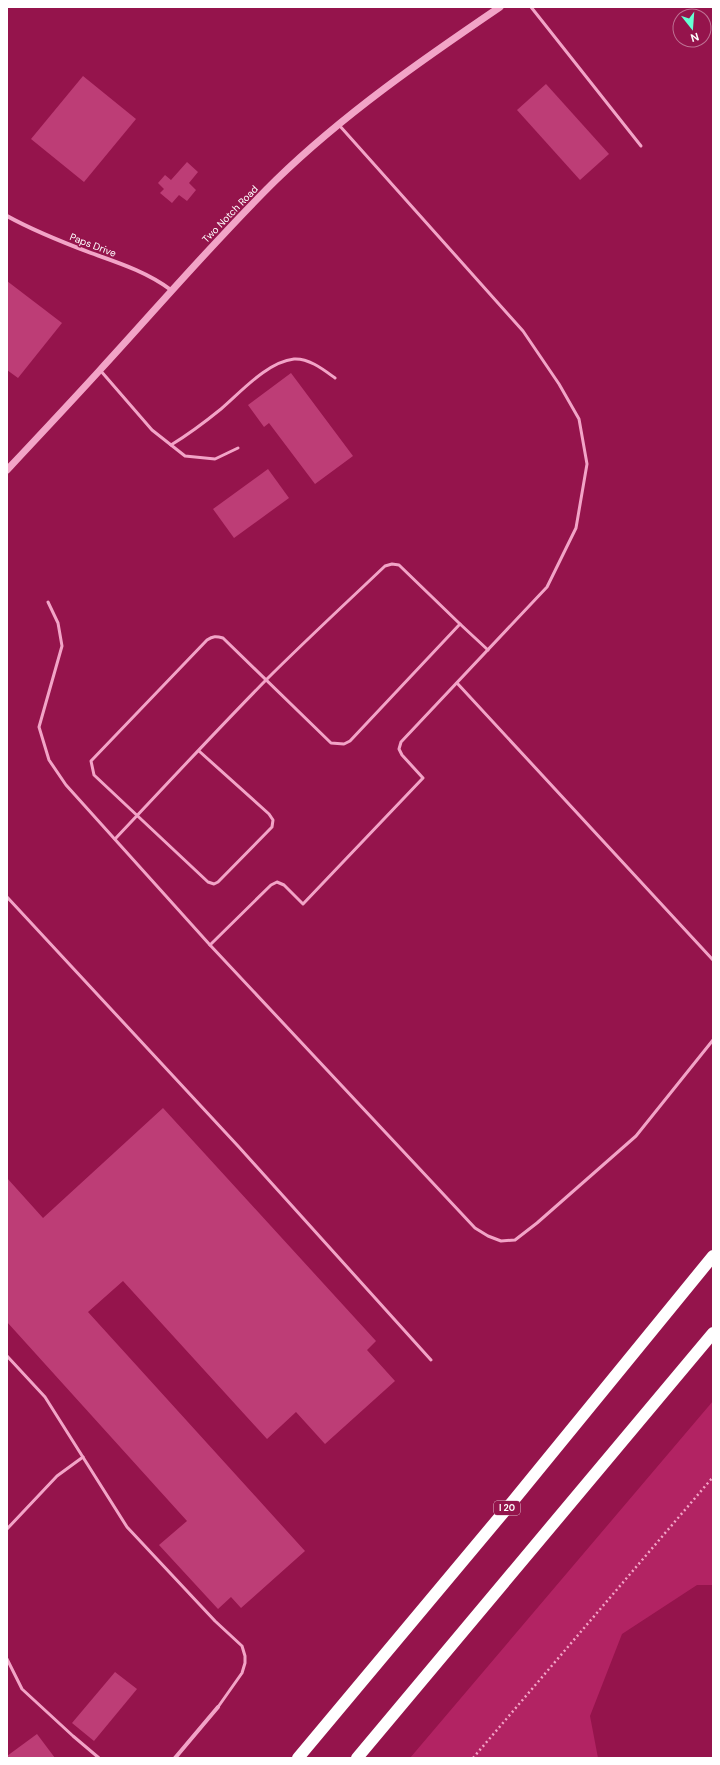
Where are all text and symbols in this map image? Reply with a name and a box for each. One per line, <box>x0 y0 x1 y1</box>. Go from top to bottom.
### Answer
north arrow <box>672 8 712 48</box>
text: N <box>689 30 701 45</box>
street label: Two Notch Road <box>199 183 261 245</box>
street label: Paps Drive <box>68 230 118 260</box>
road number: I 20 <box>494 1501 520 1515</box>

